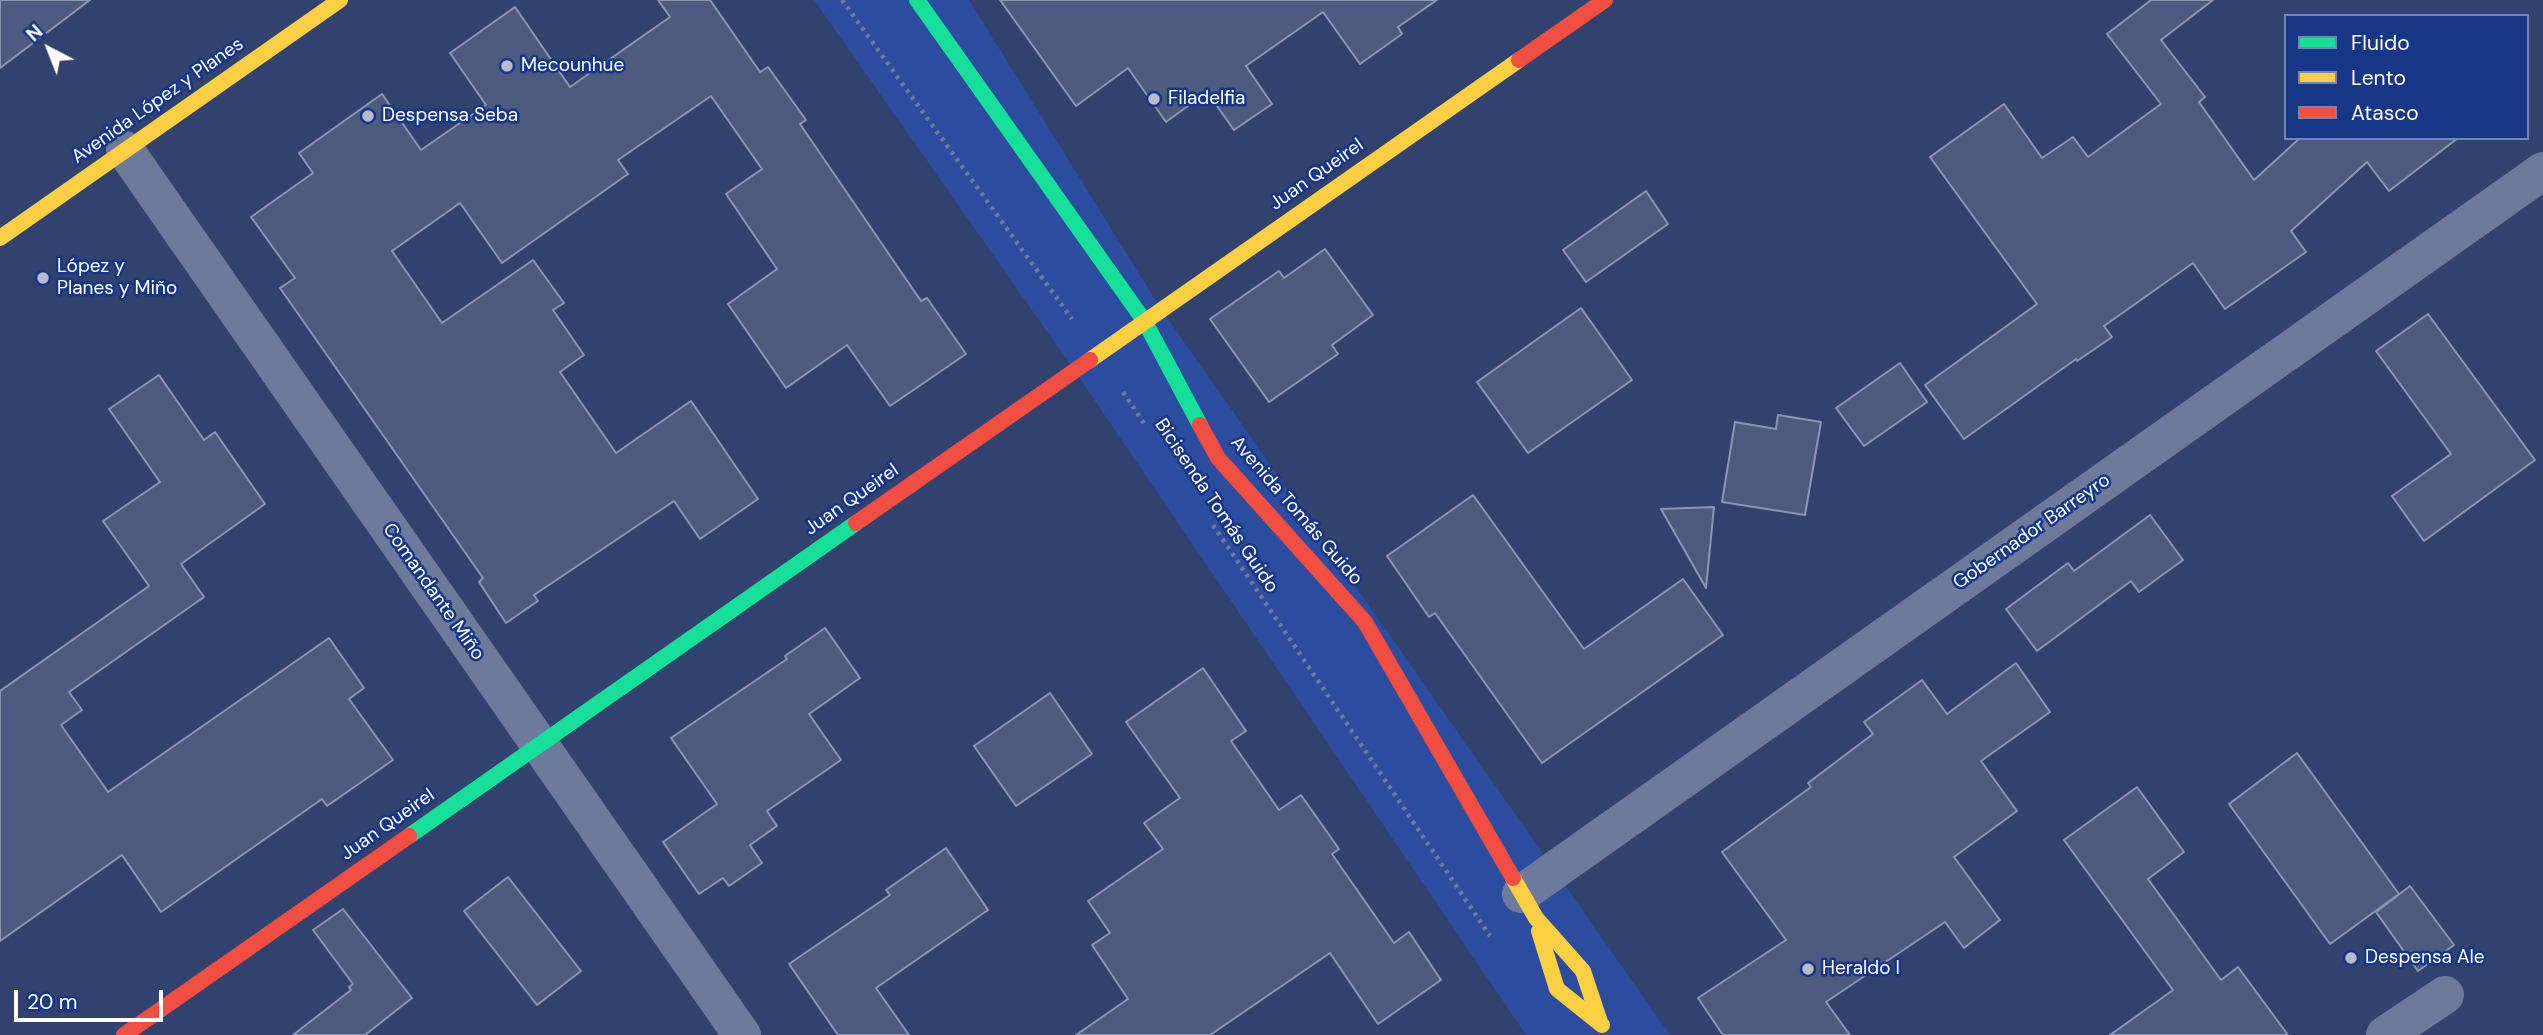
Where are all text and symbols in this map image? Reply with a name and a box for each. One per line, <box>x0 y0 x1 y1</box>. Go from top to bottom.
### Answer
north arrow <box>14 14 84 84</box>
legend <box>2284 14 2529 140</box>
text: N <box>21 19 48 47</box>
text: Fluido <box>2351 29 2410 57</box>
street label: Avenida López y Planes <box>68 33 248 169</box>
place label: Mecounhue <box>521 55 624 77</box>
marker: Mecounhue <box>499 58 515 74</box>
text: Lento <box>2351 64 2406 92</box>
place label: Filadelfia <box>1168 88 1245 110</box>
marker: Filadelfia <box>1146 91 1162 107</box>
text: Atasco <box>2351 99 2419 127</box>
place label: Despensa Seba <box>382 105 518 127</box>
marker: Despensa Seba <box>360 108 376 124</box>
street label: Juan Queirel <box>1266 134 1368 216</box>
place label: López y Planes y Miño <box>57 256 177 300</box>
marker: López y Planes y Miño <box>35 270 51 286</box>
street label: Bicisenda Tomás Guido <box>1149 415 1283 597</box>
street label: Avenida Tomás Guido <box>1225 432 1367 590</box>
street label: Juan Queirel <box>801 459 903 541</box>
street label: Gobernador Barreyro <box>1949 469 2115 595</box>
street label: Comandante Miño <box>377 519 489 665</box>
street label: Juan Queirel <box>337 784 439 866</box>
place label: Despensa Ale <box>2365 947 2485 969</box>
marker: Despensa Ale <box>2343 950 2359 966</box>
place label: Heraldo I <box>1822 958 1900 980</box>
marker: Heraldo I <box>1800 961 1816 977</box>
scale bar <box>18 976 166 1020</box>
text: 20 m <box>27 988 78 1016</box>

